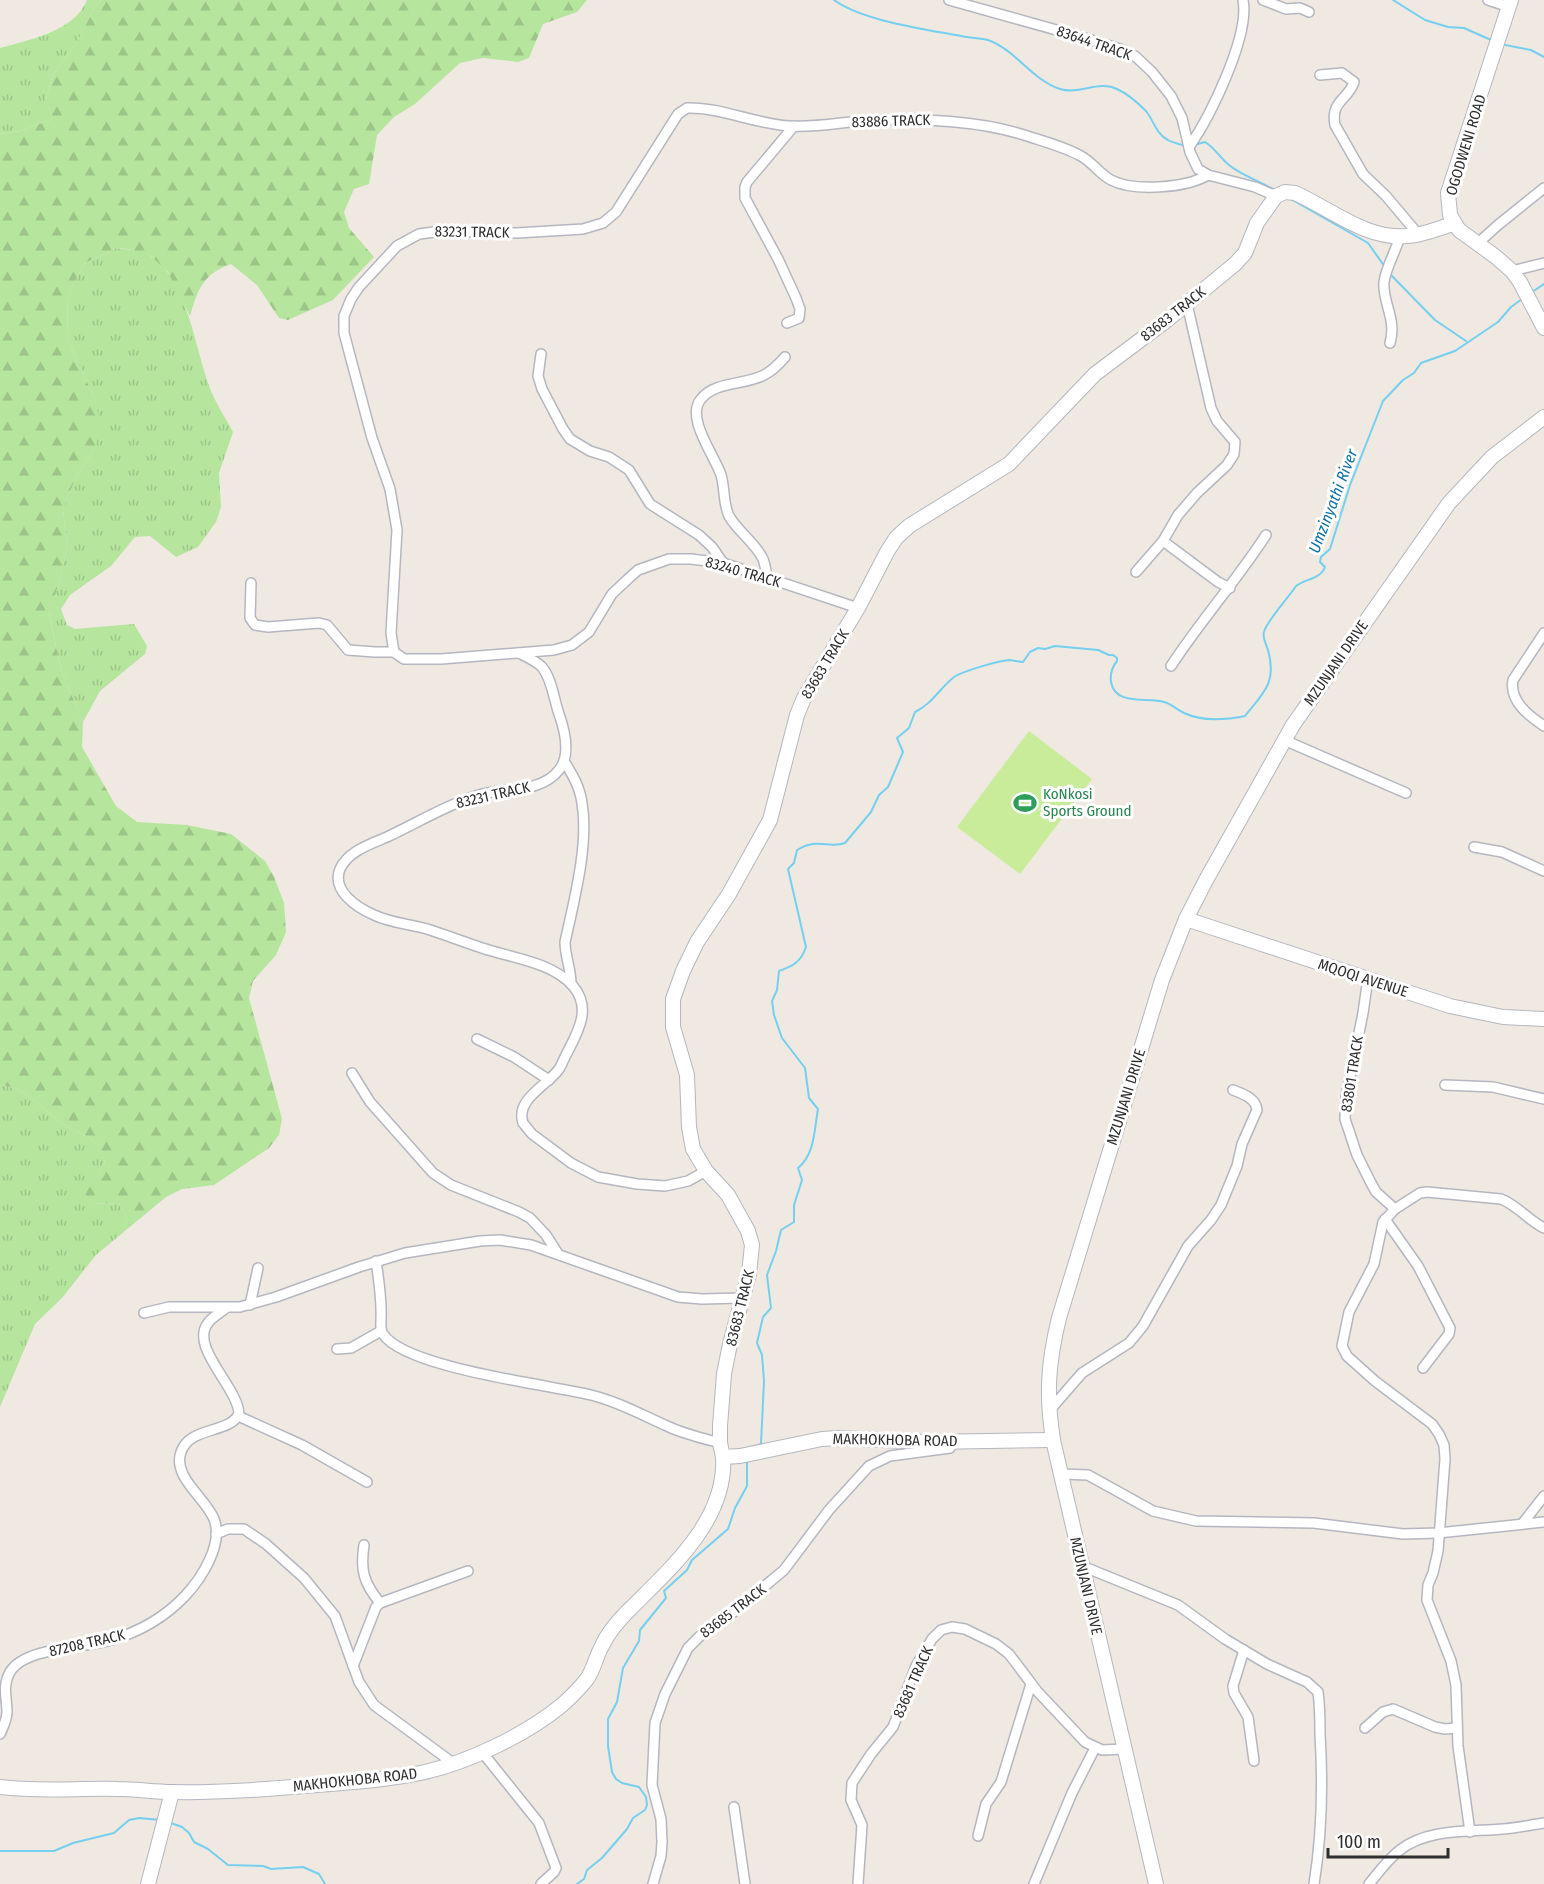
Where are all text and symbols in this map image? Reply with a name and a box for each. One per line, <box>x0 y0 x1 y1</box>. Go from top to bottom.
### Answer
street label: 83644 TRACK <box>1054 22 1134 64</box>
street label: OGODWENI ROAD <box>1442 92 1490 198</box>
street label: 83886 TRACK <box>851 111 931 131</box>
street label: 83231 TRACK <box>434 222 510 242</box>
street label: 83683 TRACK <box>1137 283 1209 345</box>
water label: Umzinyathi River <box>1304 446 1362 556</box>
street label: 83240 TRACK <box>703 553 783 591</box>
street label: MZUNJANI DRIVE <box>1300 617 1372 709</box>
street label: 83683 TRACK <box>797 626 853 702</box>
street label: 83231 TRACK <box>454 778 532 812</box>
place label: KoNkosi Sports Ground <box>1043 785 1131 820</box>
sports icon: KoNkosi Sports Ground <box>1012 790 1038 816</box>
street label: MQOQI AVENUE <box>1316 955 1410 1001</box>
street label: 83801 TRACK <box>1337 1035 1367 1113</box>
street label: MZUNJANI DRIVE <box>1103 1047 1149 1147</box>
street label: 83683 TRACK <box>722 1268 758 1348</box>
street label: MAKHOKHOBA ROAD <box>832 1430 958 1450</box>
street label: MZUNJANI DRIVE <box>1066 1535 1106 1637</box>
street label: 83685 TRACK <box>696 1580 770 1642</box>
street label: 87208 TRACK <box>47 1626 127 1660</box>
street label: 83681 TRACK <box>889 1643 937 1721</box>
street label: MAKHOKHOBA ROAD <box>292 1765 418 1795</box>
scale bar <box>1328 1821 1448 1859</box>
text: 100 m <box>1337 1831 1381 1853</box>

